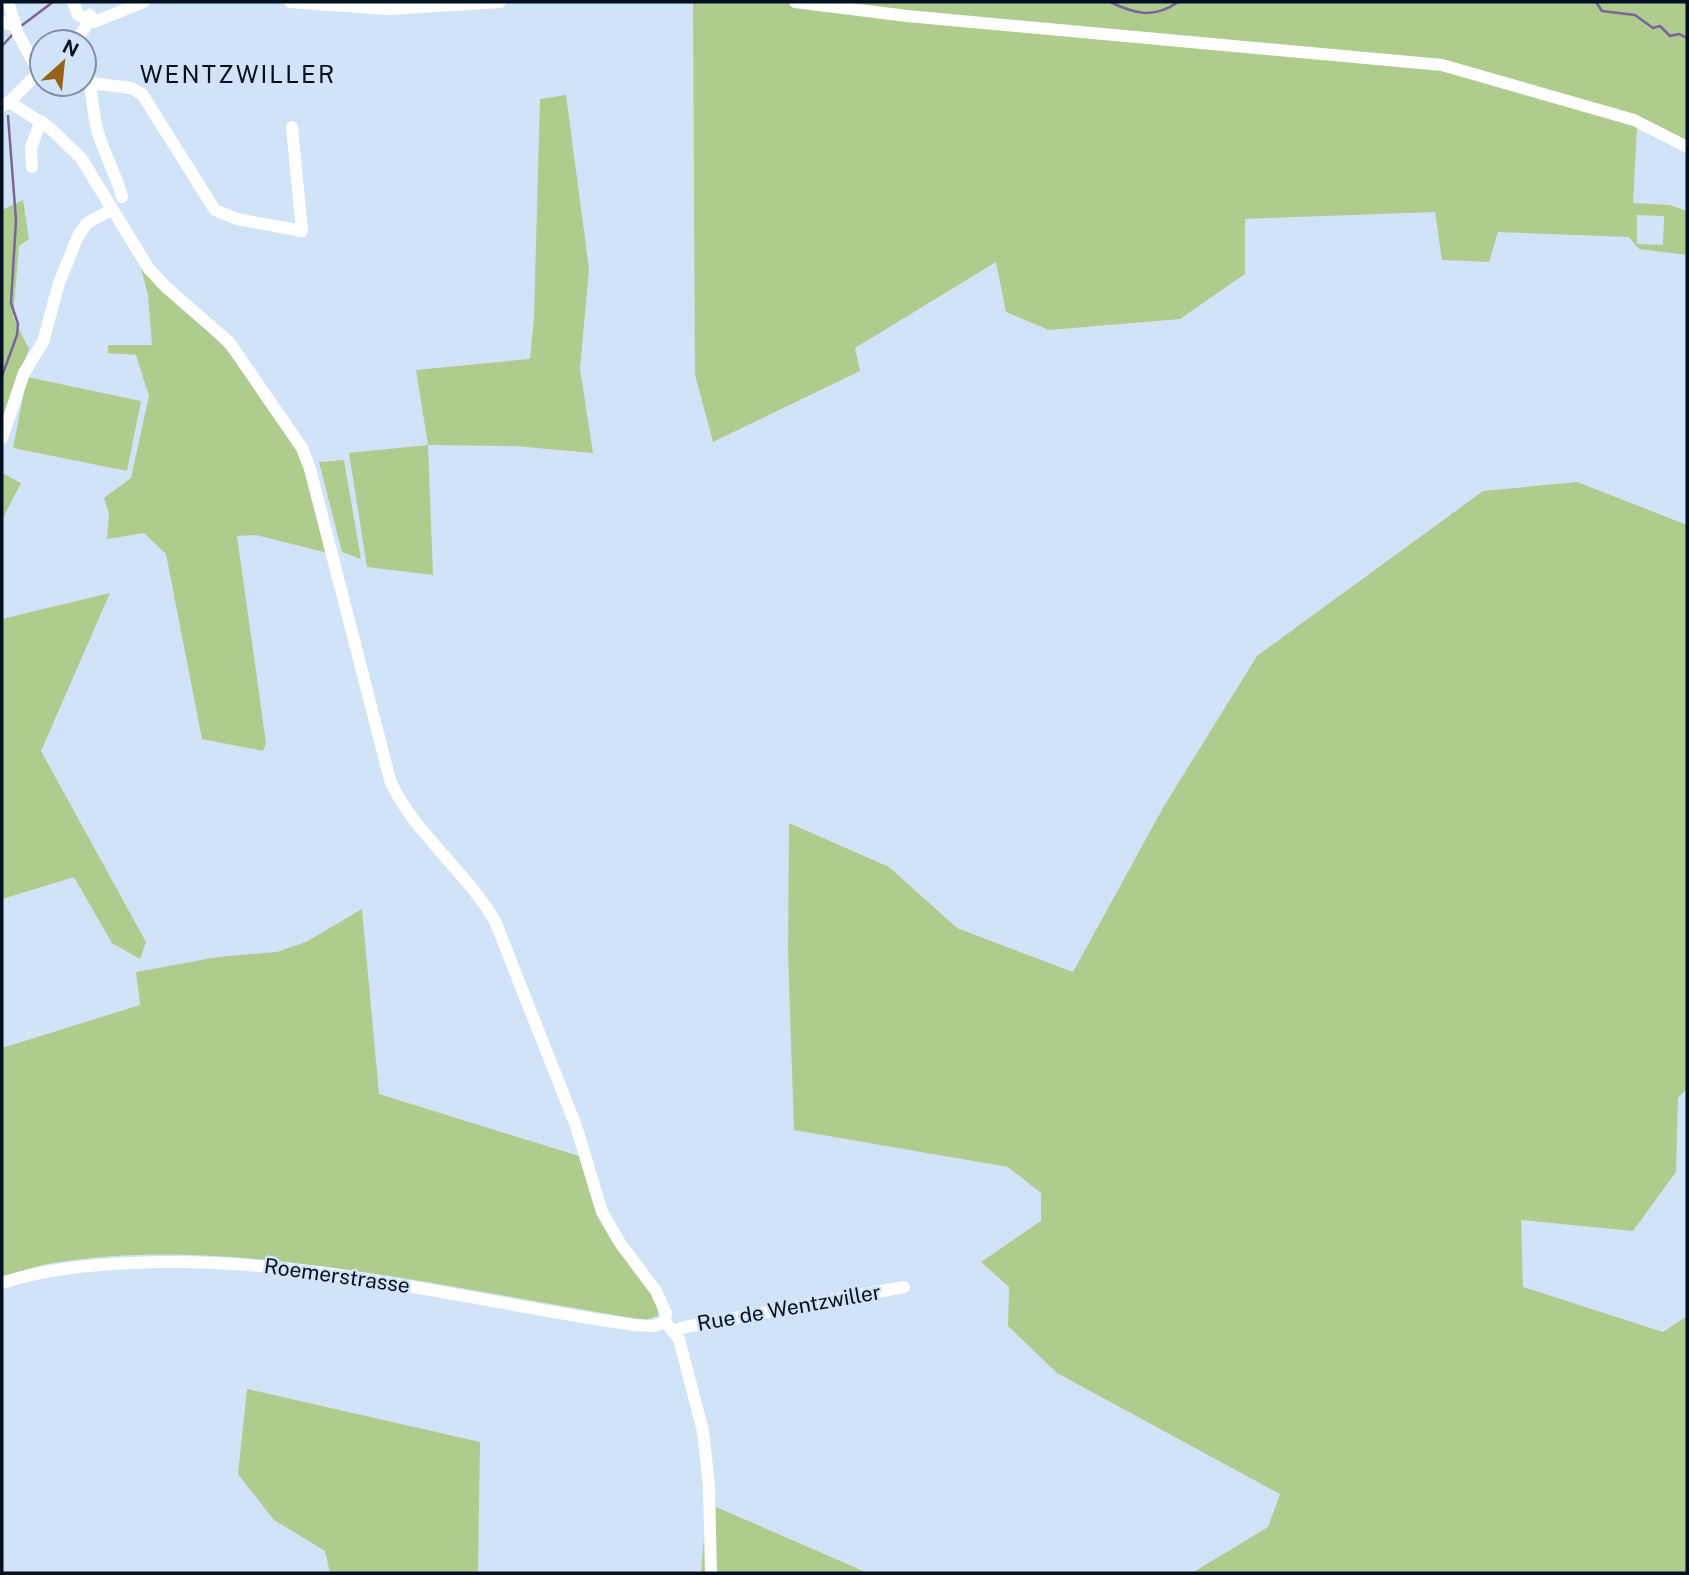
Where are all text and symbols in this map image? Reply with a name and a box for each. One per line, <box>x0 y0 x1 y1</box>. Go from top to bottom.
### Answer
north arrow <box>28 28 98 98</box>
text: N <box>59 35 82 61</box>
district label: WENTZWILLER <box>140 60 336 88</box>
street label: Roemerstrasse <box>263 1253 412 1298</box>
street label: Rue de Wentzwiller <box>695 1279 883 1336</box>

